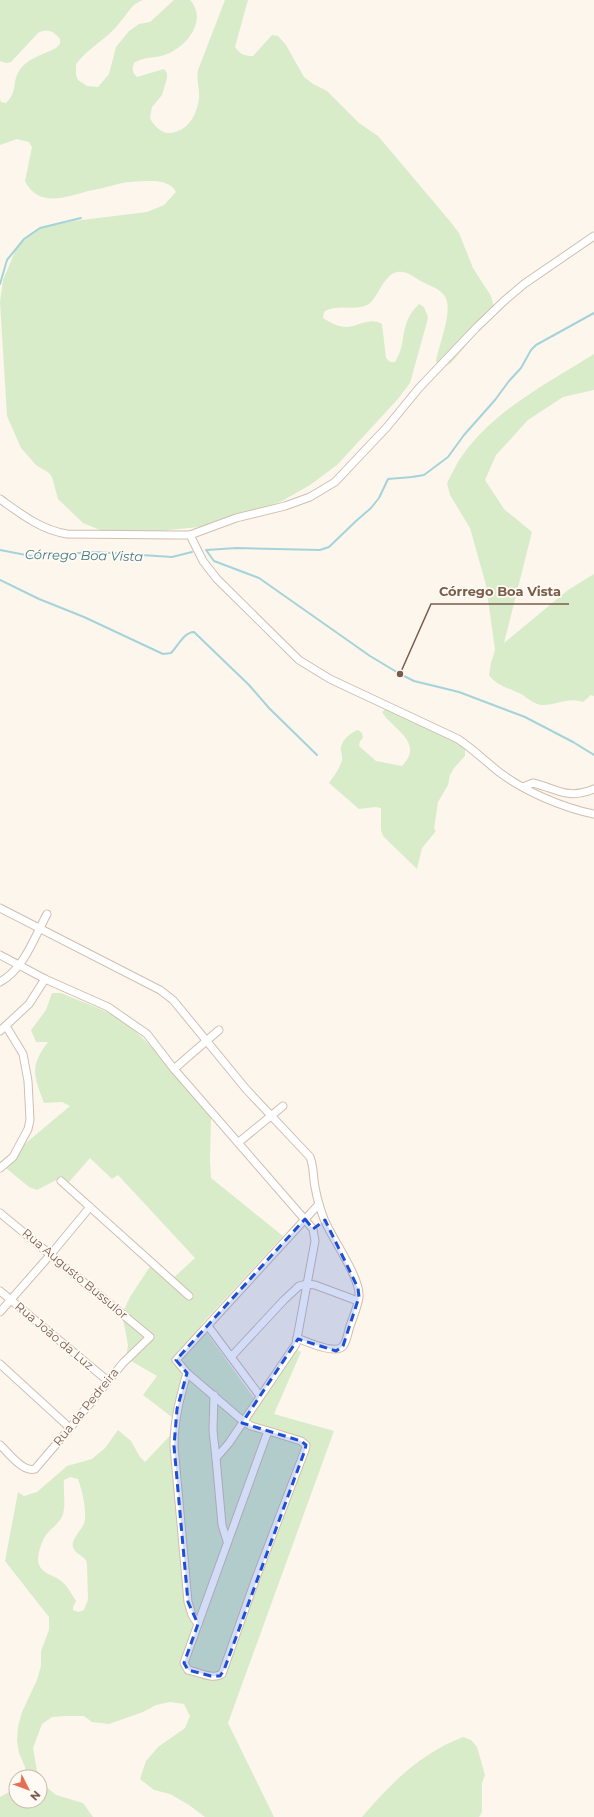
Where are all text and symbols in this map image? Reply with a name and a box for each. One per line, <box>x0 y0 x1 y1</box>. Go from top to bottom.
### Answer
water label: Córrego Boa Vista <box>25 546 144 564</box>
callout: Córrego Boa Vista <box>431 579 569 604</box>
text: Córrego Boa Vista <box>439 583 561 599</box>
street label: Rua Augusto Bussulor <box>19 1225 131 1322</box>
street label: Rua João da Luz <box>12 1298 97 1373</box>
street label: Rua da Pedreira <box>50 1365 122 1449</box>
north arrow <box>8 1769 48 1809</box>
text: N <box>27 1788 44 1804</box>

